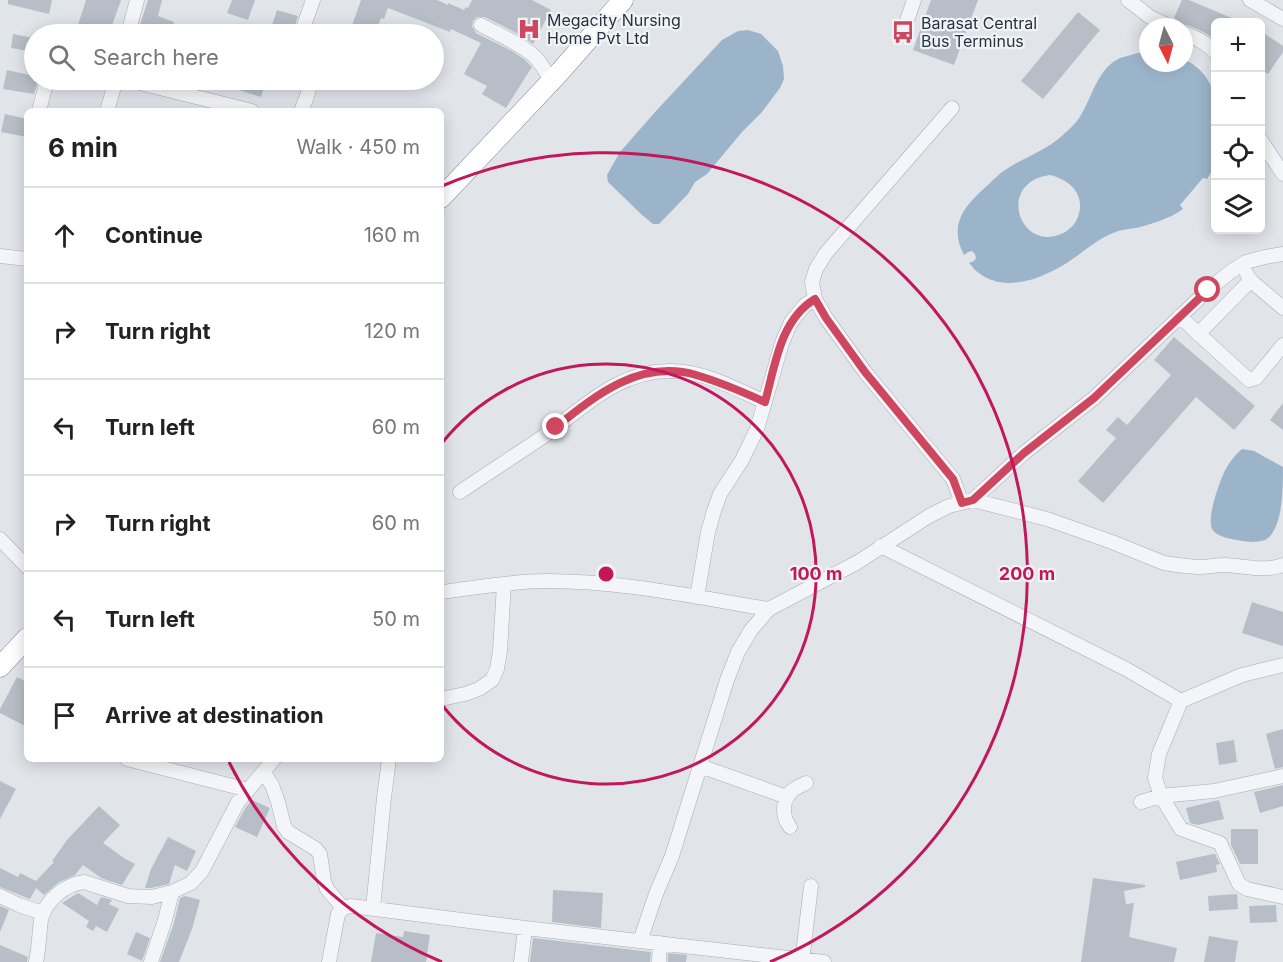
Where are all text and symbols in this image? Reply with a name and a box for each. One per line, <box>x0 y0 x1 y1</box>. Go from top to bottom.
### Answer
place label: Megacity Nursing Home Pvt Ltd <box>547 10 681 48</box>
place label: Barasat Central Bus Terminus <box>921 13 1037 51</box>
hospital icon: Megacity Nursing Home Pvt Ltd <box>516 16 542 42</box>
north arrow <box>1139 18 1193 72</box>
map controls <box>1211 18 1265 234</box>
button: + <box>1211 18 1265 72</box>
bus stop icon: Barasat Central Bus Terminus <box>890 19 916 45</box>
search box <box>24 24 444 90</box>
icon: search <box>45 41 78 74</box>
text: Search here <box>93 44 219 70</box>
button: − <box>1211 72 1265 126</box>
button: locate <box>1211 126 1265 180</box>
text: 6 min <box>48 132 118 163</box>
text: Walk · 450 m <box>296 135 420 159</box>
button: layers <box>1211 180 1265 234</box>
icon: ahead <box>48 219 81 252</box>
text: Continue <box>105 222 203 248</box>
text: 160 m <box>364 223 420 247</box>
route start <box>1194 276 1220 302</box>
icon: right <box>48 315 81 348</box>
text: Turn right <box>105 318 211 344</box>
text: 120 m <box>364 319 420 343</box>
icon: left <box>48 411 81 444</box>
route end <box>542 413 568 439</box>
text: Turn left <box>105 414 195 440</box>
text: 60 m <box>372 415 420 439</box>
icon: right <box>48 507 81 540</box>
text: Turn right <box>105 510 211 536</box>
text: 60 m <box>372 511 420 535</box>
text: 100 m <box>790 563 842 584</box>
text: 200 m <box>999 563 1055 584</box>
centre of rings <box>596 564 616 584</box>
icon: left <box>48 603 81 636</box>
text: Turn left <box>105 606 195 632</box>
text: 50 m <box>372 607 420 631</box>
icon: arrive <box>48 699 81 732</box>
text: Arrive at destination <box>105 702 324 728</box>

